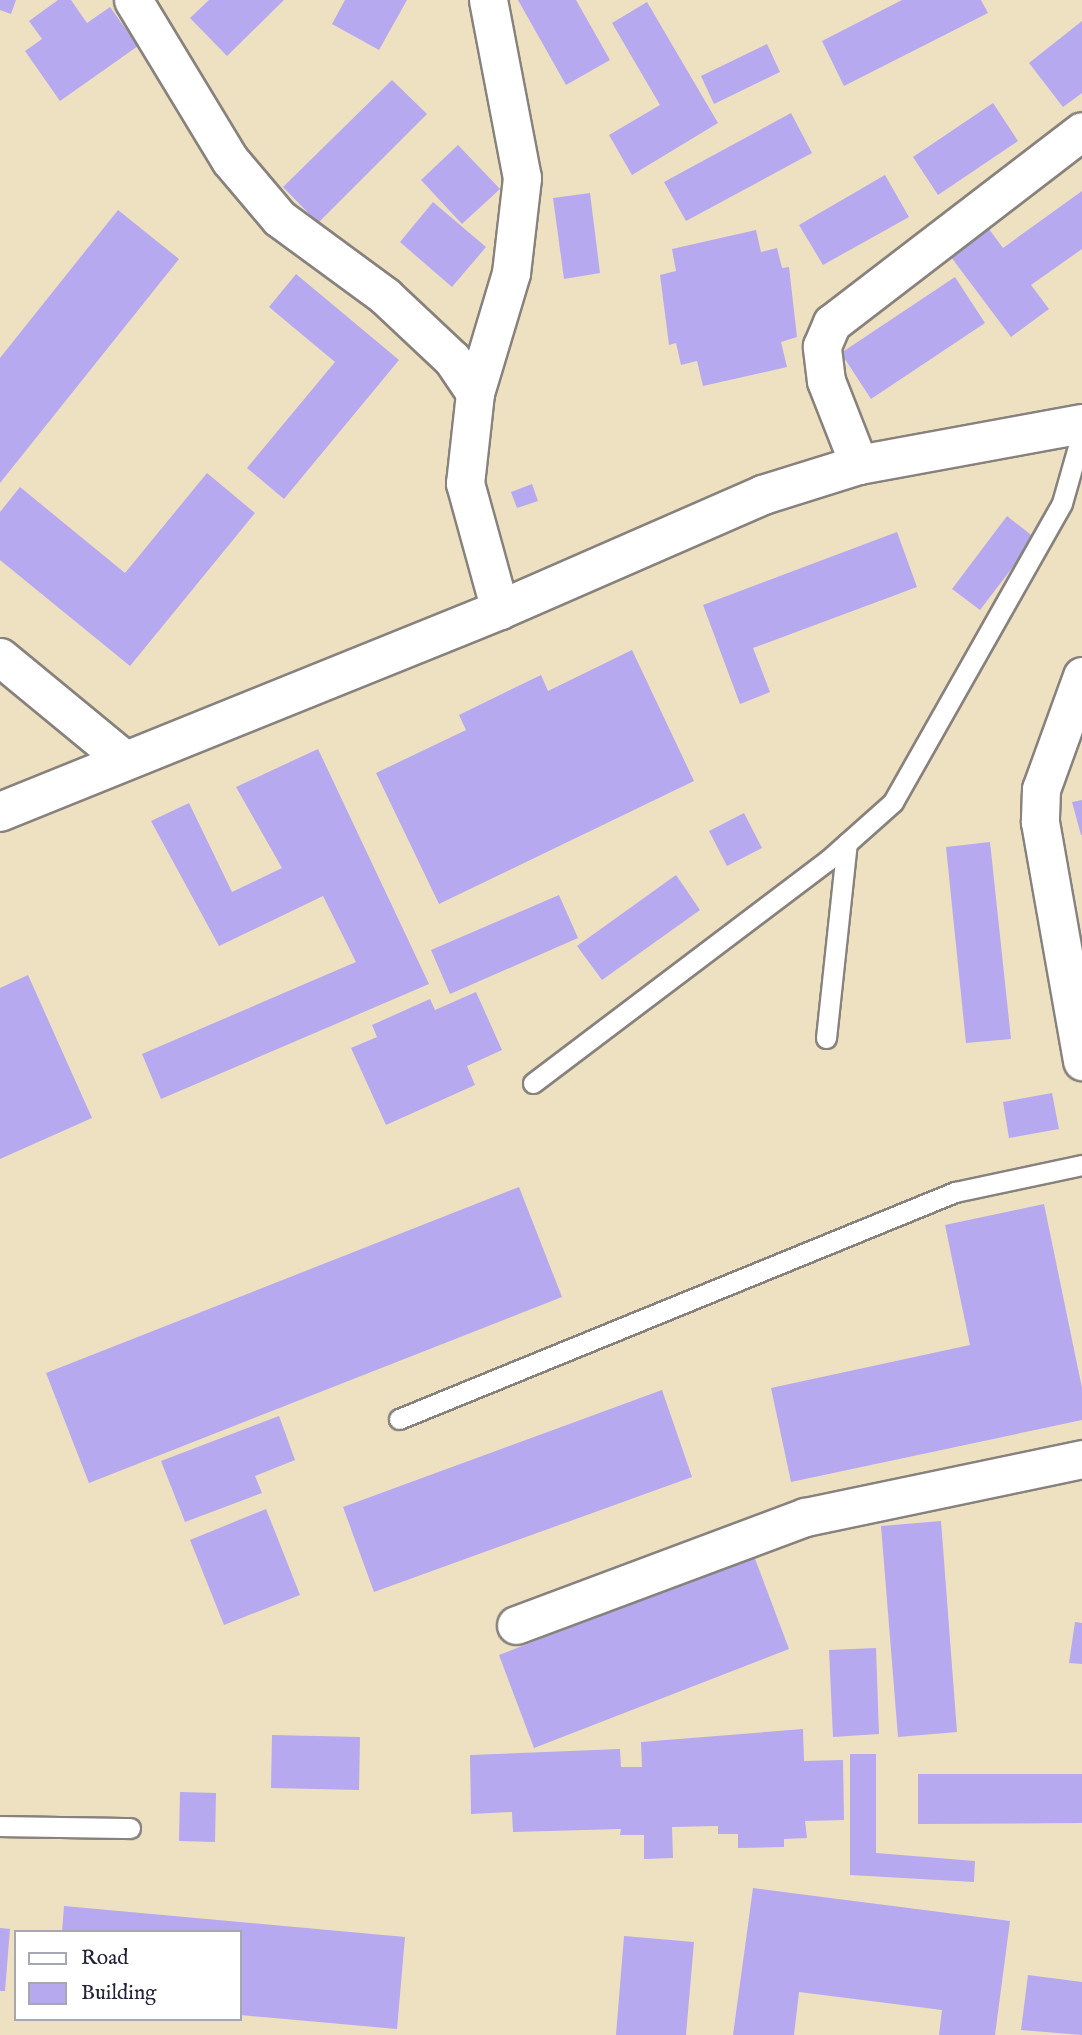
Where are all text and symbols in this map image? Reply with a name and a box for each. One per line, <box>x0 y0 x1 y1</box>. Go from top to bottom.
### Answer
legend <box>14 1930 242 2021</box>
text: Road <box>81 1945 128 1972</box>
text: Building <box>81 1980 156 2007</box>

